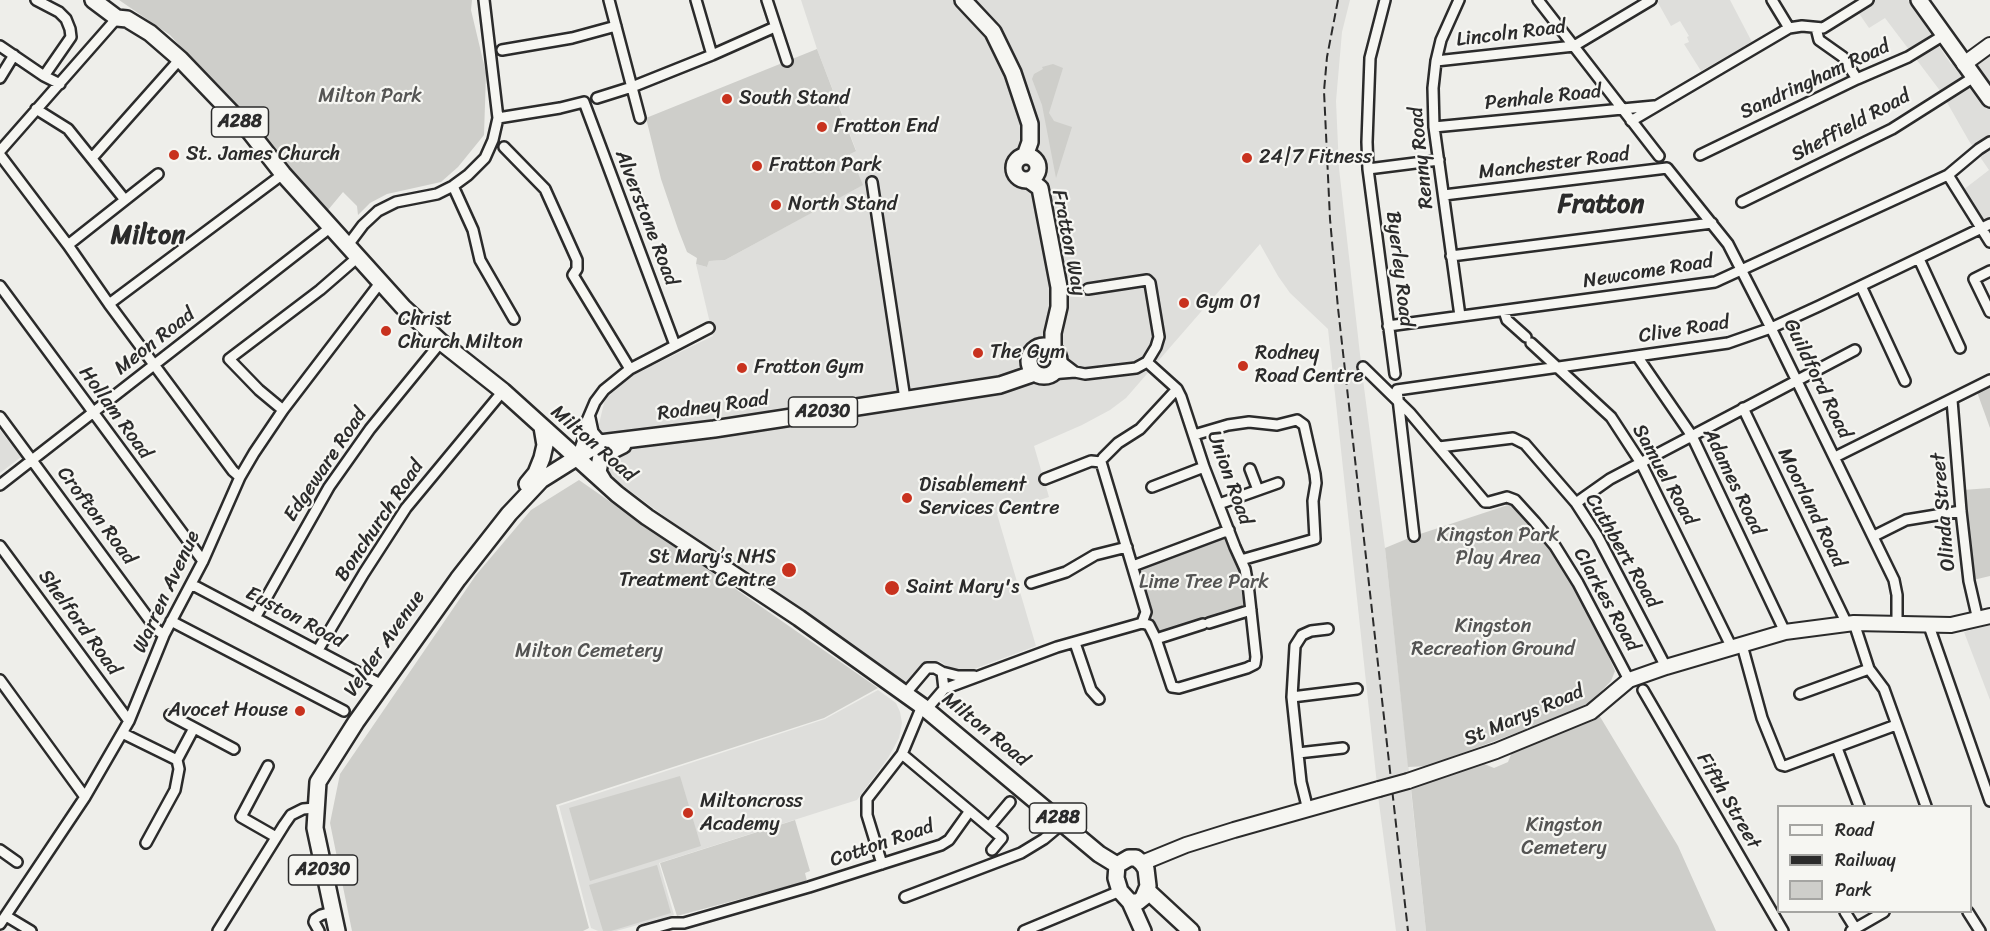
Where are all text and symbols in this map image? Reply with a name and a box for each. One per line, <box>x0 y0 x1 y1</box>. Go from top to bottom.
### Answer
street label: Lincoln Road <box>1455 15 1567 53</box>
street label: Sandringham Road <box>1736 35 1894 125</box>
street label: Penhale Road <box>1483 80 1603 116</box>
park label: Milton Park <box>318 85 422 109</box>
street label: Sheffield Road <box>1787 85 1915 167</box>
place label: South Stand <box>739 87 850 111</box>
marker: South Stand <box>720 92 734 106</box>
street label: Renny Road <box>1405 106 1439 210</box>
road number: A288 <box>212 107 268 137</box>
place label: Fratton End <box>834 115 938 139</box>
marker: Fratton End <box>815 120 829 134</box>
place label: St. James Church <box>186 143 340 167</box>
street label: Manchester Road <box>1477 143 1631 185</box>
place label: 24|7 Fitness <box>1259 146 1372 170</box>
street label: Alverstone Road <box>609 147 683 289</box>
marker: St. James Church <box>167 148 181 162</box>
marker: 24|7 Fitness <box>1240 151 1254 165</box>
place label: Fratton Park <box>769 154 882 178</box>
marker: Fratton Park <box>750 159 764 173</box>
street label: Fratton Way <box>1046 188 1090 298</box>
district label: Fratton <box>1558 189 1644 221</box>
place label: North Stand <box>788 193 897 217</box>
marker: North Stand <box>769 198 783 212</box>
street label: Byerley Road <box>1380 210 1418 328</box>
district label: Milton <box>111 220 185 252</box>
street label: Newcome Road <box>1581 250 1715 294</box>
place label: Gym 01 <box>1196 291 1261 315</box>
marker: Gym 01 <box>1177 296 1191 310</box>
street label: Meon Road <box>110 303 200 381</box>
place label: Christ Church Milton <box>398 308 523 355</box>
street label: Clive Road <box>1637 311 1731 349</box>
street label: Guildford Road <box>1778 315 1856 443</box>
marker: Christ Church Milton <box>379 324 393 338</box>
place label: The Gym <box>990 341 1065 365</box>
place label: Rodney Road Centre <box>1255 342 1364 389</box>
marker: The Gym <box>971 346 985 360</box>
place label: Fratton Gym <box>754 356 864 380</box>
marker: Rodney Road Centre <box>1236 359 1250 373</box>
marker: Fratton Gym <box>735 361 749 375</box>
street label: Hollam Road <box>73 362 157 464</box>
street label: Rodney Road <box>656 387 770 427</box>
road number: A2030 <box>788 397 858 427</box>
street label: Milton Road <box>545 400 641 488</box>
street label: Edgeware Road <box>279 404 373 526</box>
street label: Samuel Road <box>1626 420 1702 530</box>
street label: Adames Road <box>1697 425 1769 539</box>
street label: Union Road <box>1201 428 1257 528</box>
street label: Moorland Road <box>1772 444 1850 572</box>
street label: Olinda Street <box>1927 452 1961 572</box>
street label: Bonchurch Road <box>330 456 430 586</box>
street label: Crofton Road <box>51 462 141 570</box>
place label: Disablement Services Centre <box>919 474 1060 521</box>
street label: Cuthbert Road <box>1580 489 1664 613</box>
marker: Disablement Services Centre <box>900 491 914 505</box>
park label: Kingston Park Play Area <box>1437 524 1559 571</box>
street label: Warren Avenue <box>128 527 206 657</box>
street label: Clarkes Road <box>1568 544 1644 656</box>
place label: St Mary’s NHS Treatment Centre <box>619 546 776 593</box>
marker: St Mary’s NHS Treatment Centre <box>780 561 798 579</box>
street label: Shelford Road <box>33 566 125 680</box>
park label: Lime Tree Park <box>1139 571 1269 595</box>
place label: Saint Mary's <box>906 576 1019 600</box>
marker: Saint Mary's <box>883 579 901 597</box>
street label: Euston Road <box>241 582 349 654</box>
street label: Velder Avenue <box>340 586 430 702</box>
park label: Kingston Recreation Ground <box>1411 615 1575 662</box>
park label: Milton Cemetery <box>515 640 663 664</box>
street label: St Marys Road <box>1461 680 1587 752</box>
street label: Milton Road <box>937 688 1033 772</box>
place label: Avocet House <box>168 699 288 723</box>
marker: Avocet House <box>293 704 307 718</box>
street label: Fifth Street <box>1691 749 1765 853</box>
place label: Miltoncross Academy <box>700 790 803 837</box>
road number: A288 <box>1030 803 1086 833</box>
legend <box>1777 805 1972 913</box>
marker: Miltoncross Academy <box>681 806 695 820</box>
park label: Kingston Cemetery <box>1521 814 1607 861</box>
text: Road <box>1835 814 1874 846</box>
street label: Cotton Road <box>827 815 937 873</box>
text: Railway <box>1835 844 1896 876</box>
road number: A2030 <box>288 855 358 885</box>
text: Park <box>1835 874 1872 906</box>

